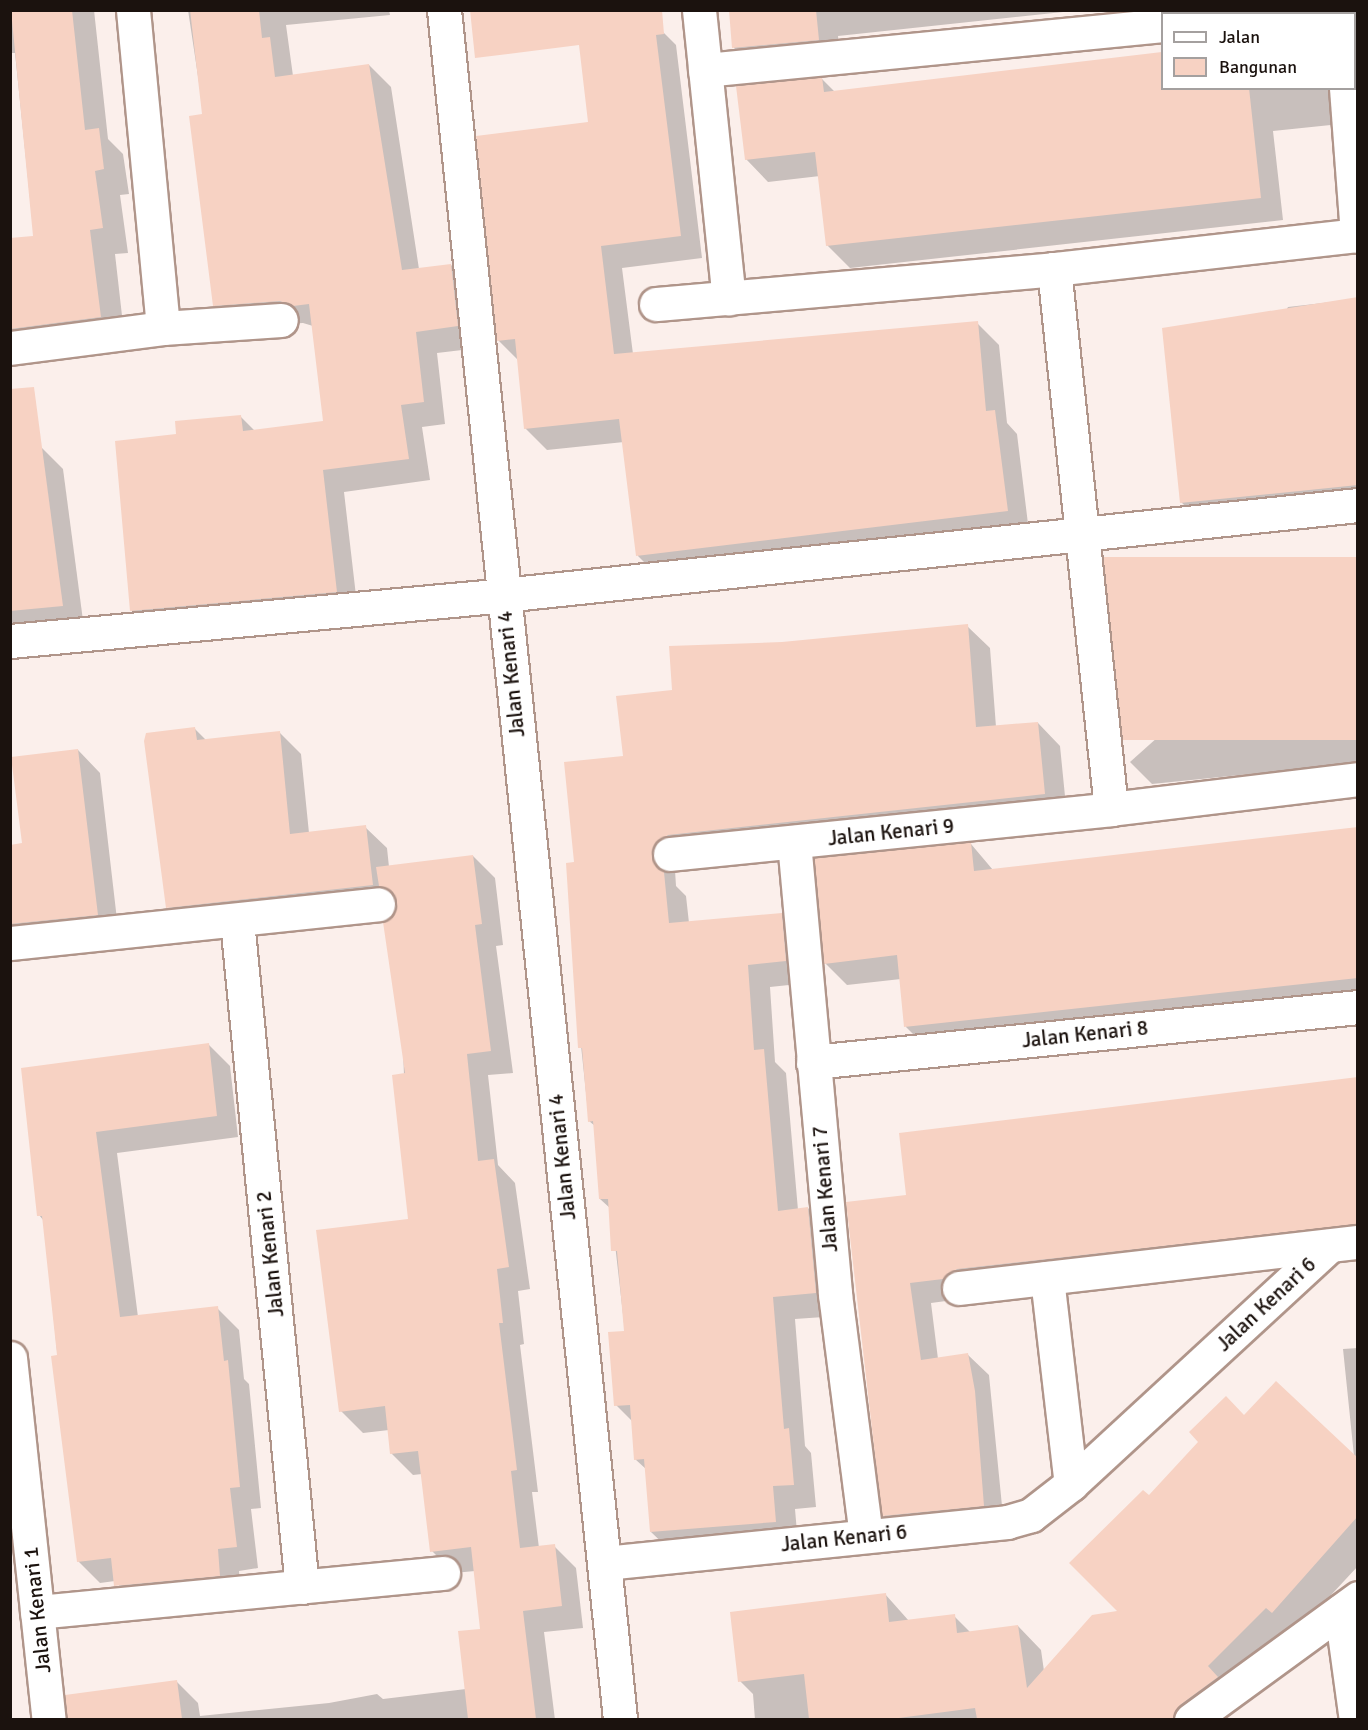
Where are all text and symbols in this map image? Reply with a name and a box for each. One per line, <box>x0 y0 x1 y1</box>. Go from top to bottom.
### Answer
legend <box>1161 12 1356 90</box>
text: Jalan <box>1219 26 1260 48</box>
text: Bangunan <box>1219 56 1297 78</box>
street label: Jalan Kenari 4 <box>492 610 530 738</box>
street label: Jalan Kenari 9 <box>827 813 955 851</box>
street label: Jalan Kenari 8 <box>1021 1015 1149 1053</box>
street label: Jalan Kenari 4 <box>543 1093 581 1221</box>
street label: Jalan Kenari 7 <box>807 1125 843 1253</box>
street label: Jalan Kenari 2 <box>251 1190 289 1318</box>
street label: Jalan Kenari 6 <box>1211 1251 1321 1357</box>
street label: Jalan Kenari 6 <box>780 1519 908 1557</box>
street label: Jalan Kenari 1 <box>18 1546 56 1674</box>

